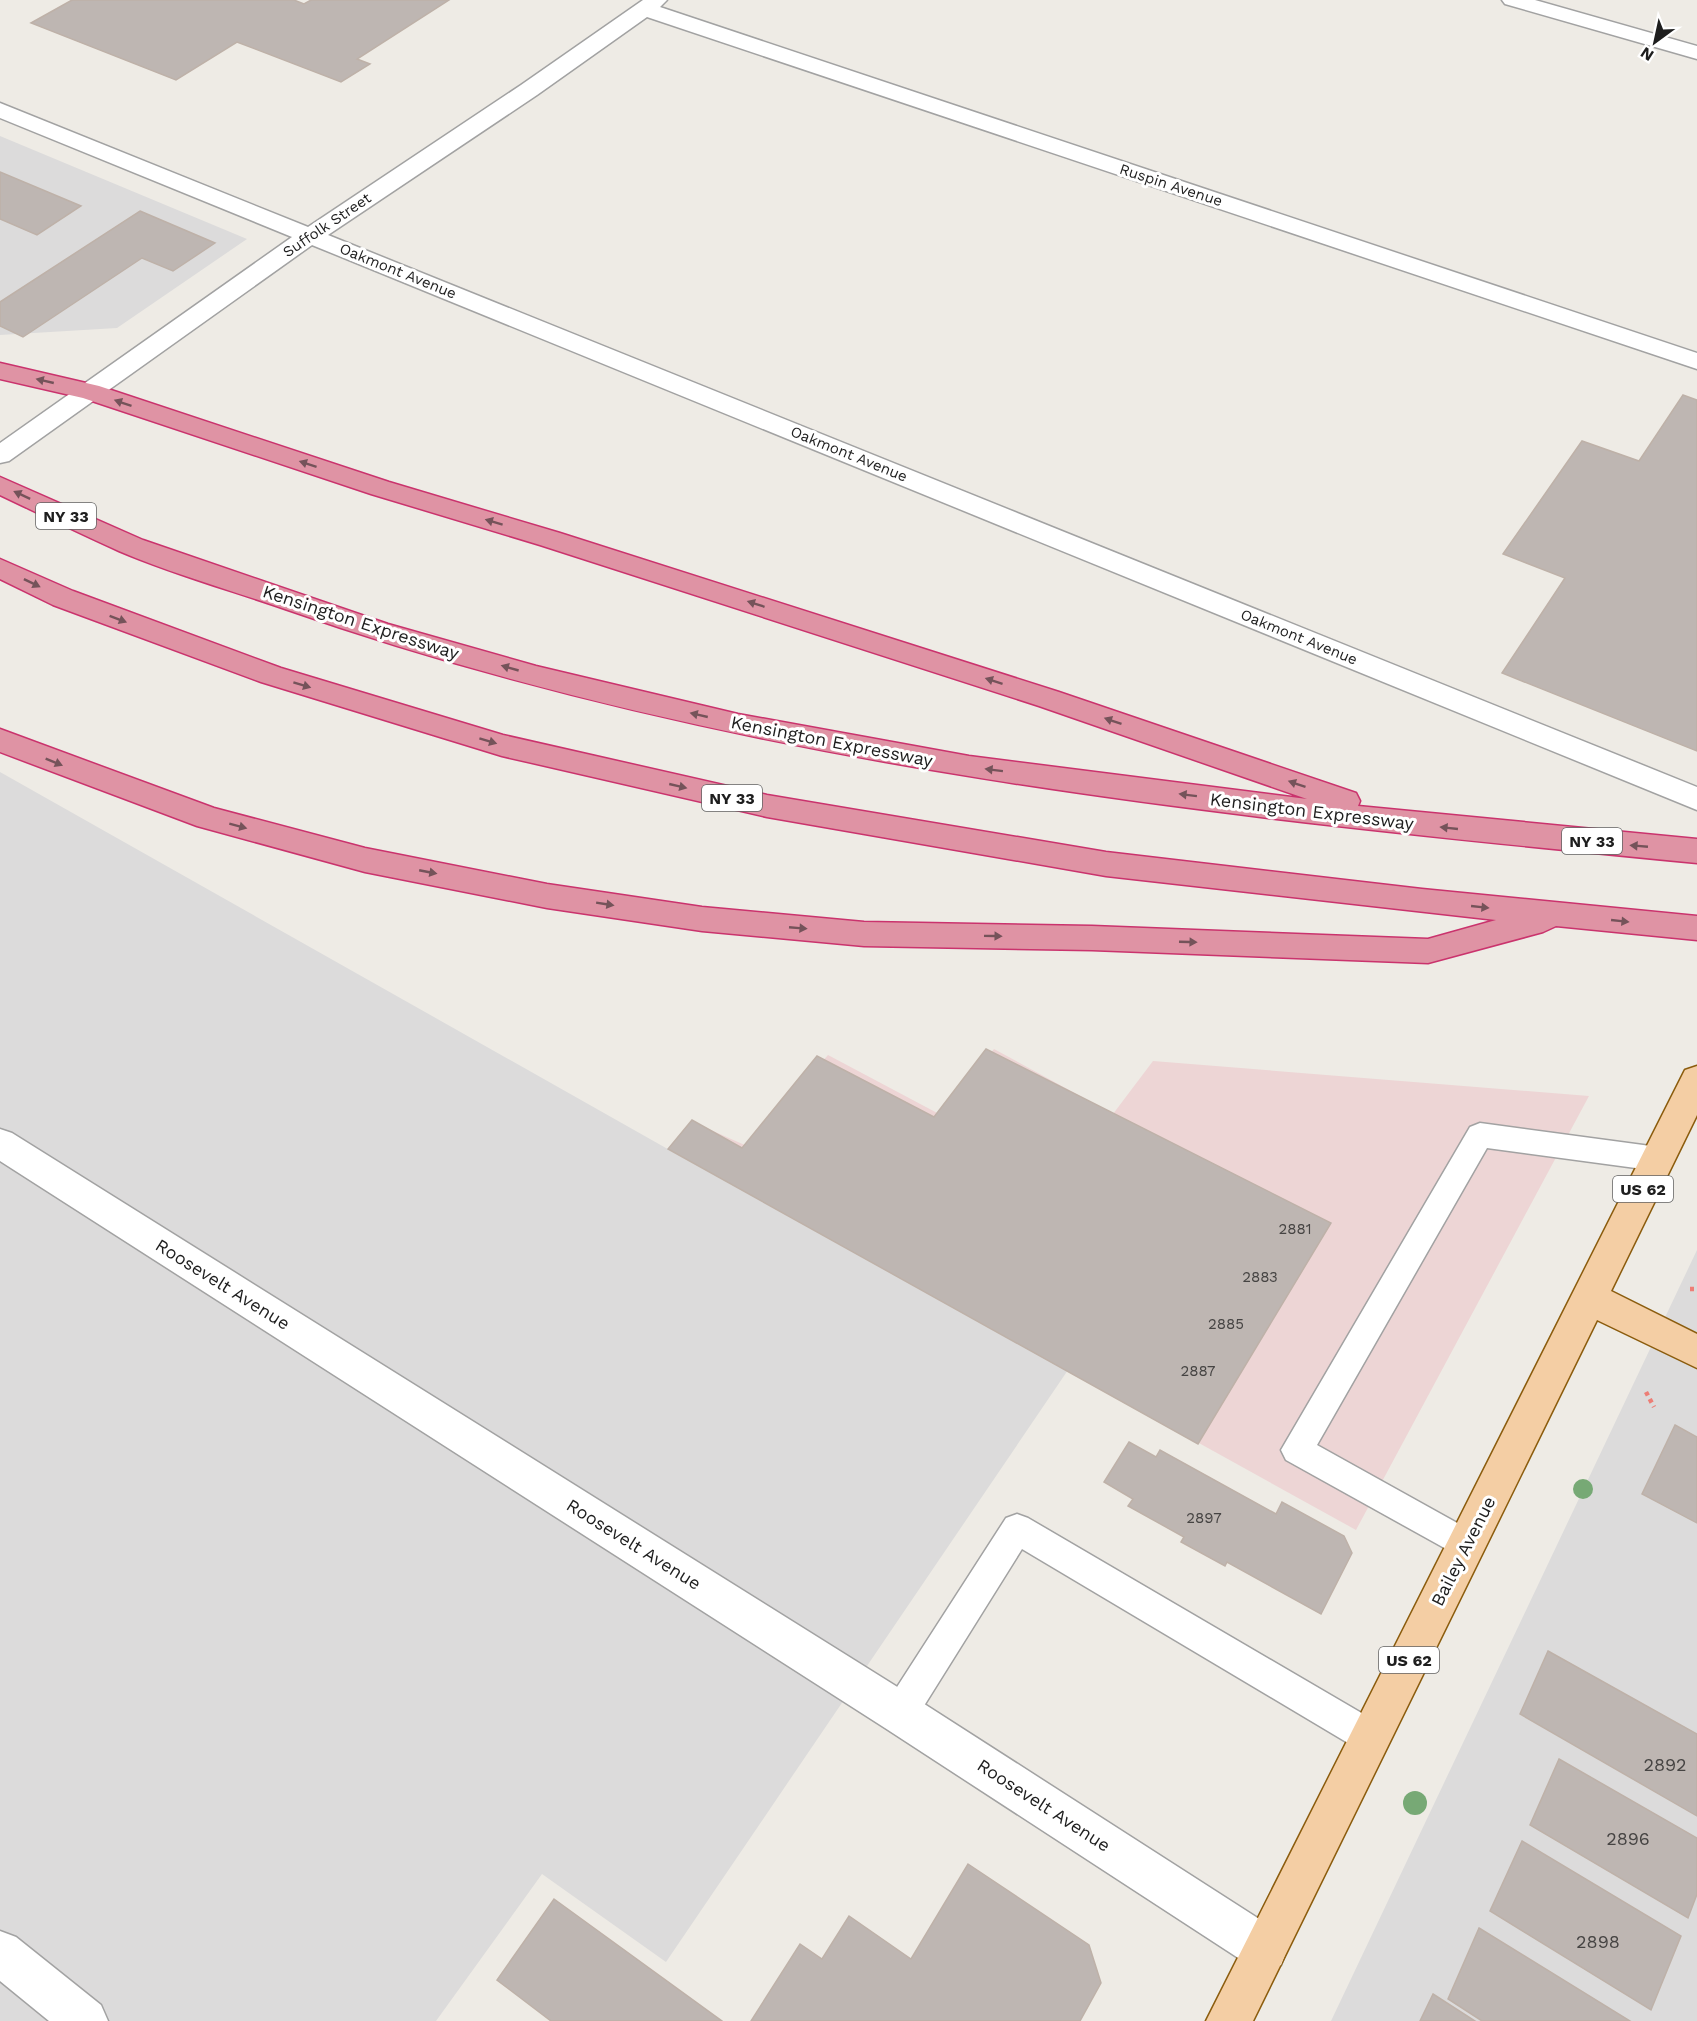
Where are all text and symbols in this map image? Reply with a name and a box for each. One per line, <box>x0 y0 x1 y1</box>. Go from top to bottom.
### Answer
north arrow <box>1625 12 1685 72</box>
text: N <box>1637 43 1657 65</box>
street label: Ruspin Avenue <box>1117 160 1225 210</box>
street label: Suffolk Street <box>280 189 375 261</box>
street label: Oakmont Avenue <box>337 239 459 303</box>
one-way arrow <box>36 376 54 386</box>
one-way arrow <box>114 398 132 407</box>
street label: Oakmont Avenue <box>788 422 910 486</box>
one-way arrow <box>299 459 317 468</box>
one-way arrow <box>14 491 31 500</box>
road number: NY 33 <box>36 503 96 529</box>
one-way arrow <box>485 517 503 526</box>
one-way arrow <box>23 578 40 588</box>
street label: Kensington Expressway <box>260 580 463 664</box>
one-way arrow <box>747 599 765 609</box>
street label: Oakmont Avenue <box>1238 605 1360 669</box>
one-way arrow <box>109 615 127 624</box>
one-way arrow <box>501 663 519 672</box>
one-way arrow <box>985 676 1003 685</box>
one-way arrow <box>293 680 311 690</box>
one-way arrow <box>690 709 709 719</box>
street label: Kensington Expressway <box>729 711 935 771</box>
one-way arrow <box>1104 715 1122 725</box>
one-way arrow <box>479 737 497 746</box>
one-way arrow <box>45 758 63 767</box>
one-way arrow <box>985 765 1004 774</box>
one-way arrow <box>1288 779 1306 789</box>
one-way arrow <box>669 781 687 791</box>
road number: NY 33 <box>702 785 762 811</box>
street label: Kensington Expressway <box>1209 788 1416 834</box>
one-way arrow <box>1178 790 1197 799</box>
one-way arrow <box>229 821 248 831</box>
one-way arrow <box>1440 823 1459 833</box>
road number: NY 33 <box>1562 828 1622 854</box>
one-way arrow <box>1629 841 1648 851</box>
one-way arrow <box>418 868 437 877</box>
one-way arrow <box>595 900 614 909</box>
one-way arrow <box>1471 902 1490 912</box>
one-way arrow <box>1610 916 1629 926</box>
one-way arrow <box>789 923 808 933</box>
one-way arrow <box>984 931 1003 941</box>
one-way arrow <box>1179 937 1198 946</box>
road number: US 62 <box>1613 1176 1673 1202</box>
house number: 2881 <box>1278 1220 1312 1238</box>
street label: Roosevelt Avenue <box>152 1234 294 1334</box>
house number: 2883 <box>1242 1268 1278 1286</box>
house number: 2885 <box>1208 1315 1244 1333</box>
house number: 2887 <box>1180 1362 1216 1380</box>
street label: Bailey Avenue <box>1426 1493 1500 1609</box>
street label: Roosevelt Avenue <box>563 1494 705 1594</box>
house number: 2897 <box>1186 1509 1222 1527</box>
road number: US 62 <box>1379 1647 1439 1673</box>
street label: Roosevelt Avenue <box>974 1754 1114 1856</box>
house number: 2892 <box>1643 1754 1687 1775</box>
house number: 2896 <box>1606 1828 1650 1849</box>
house number: 2898 <box>1576 1931 1620 1952</box>

